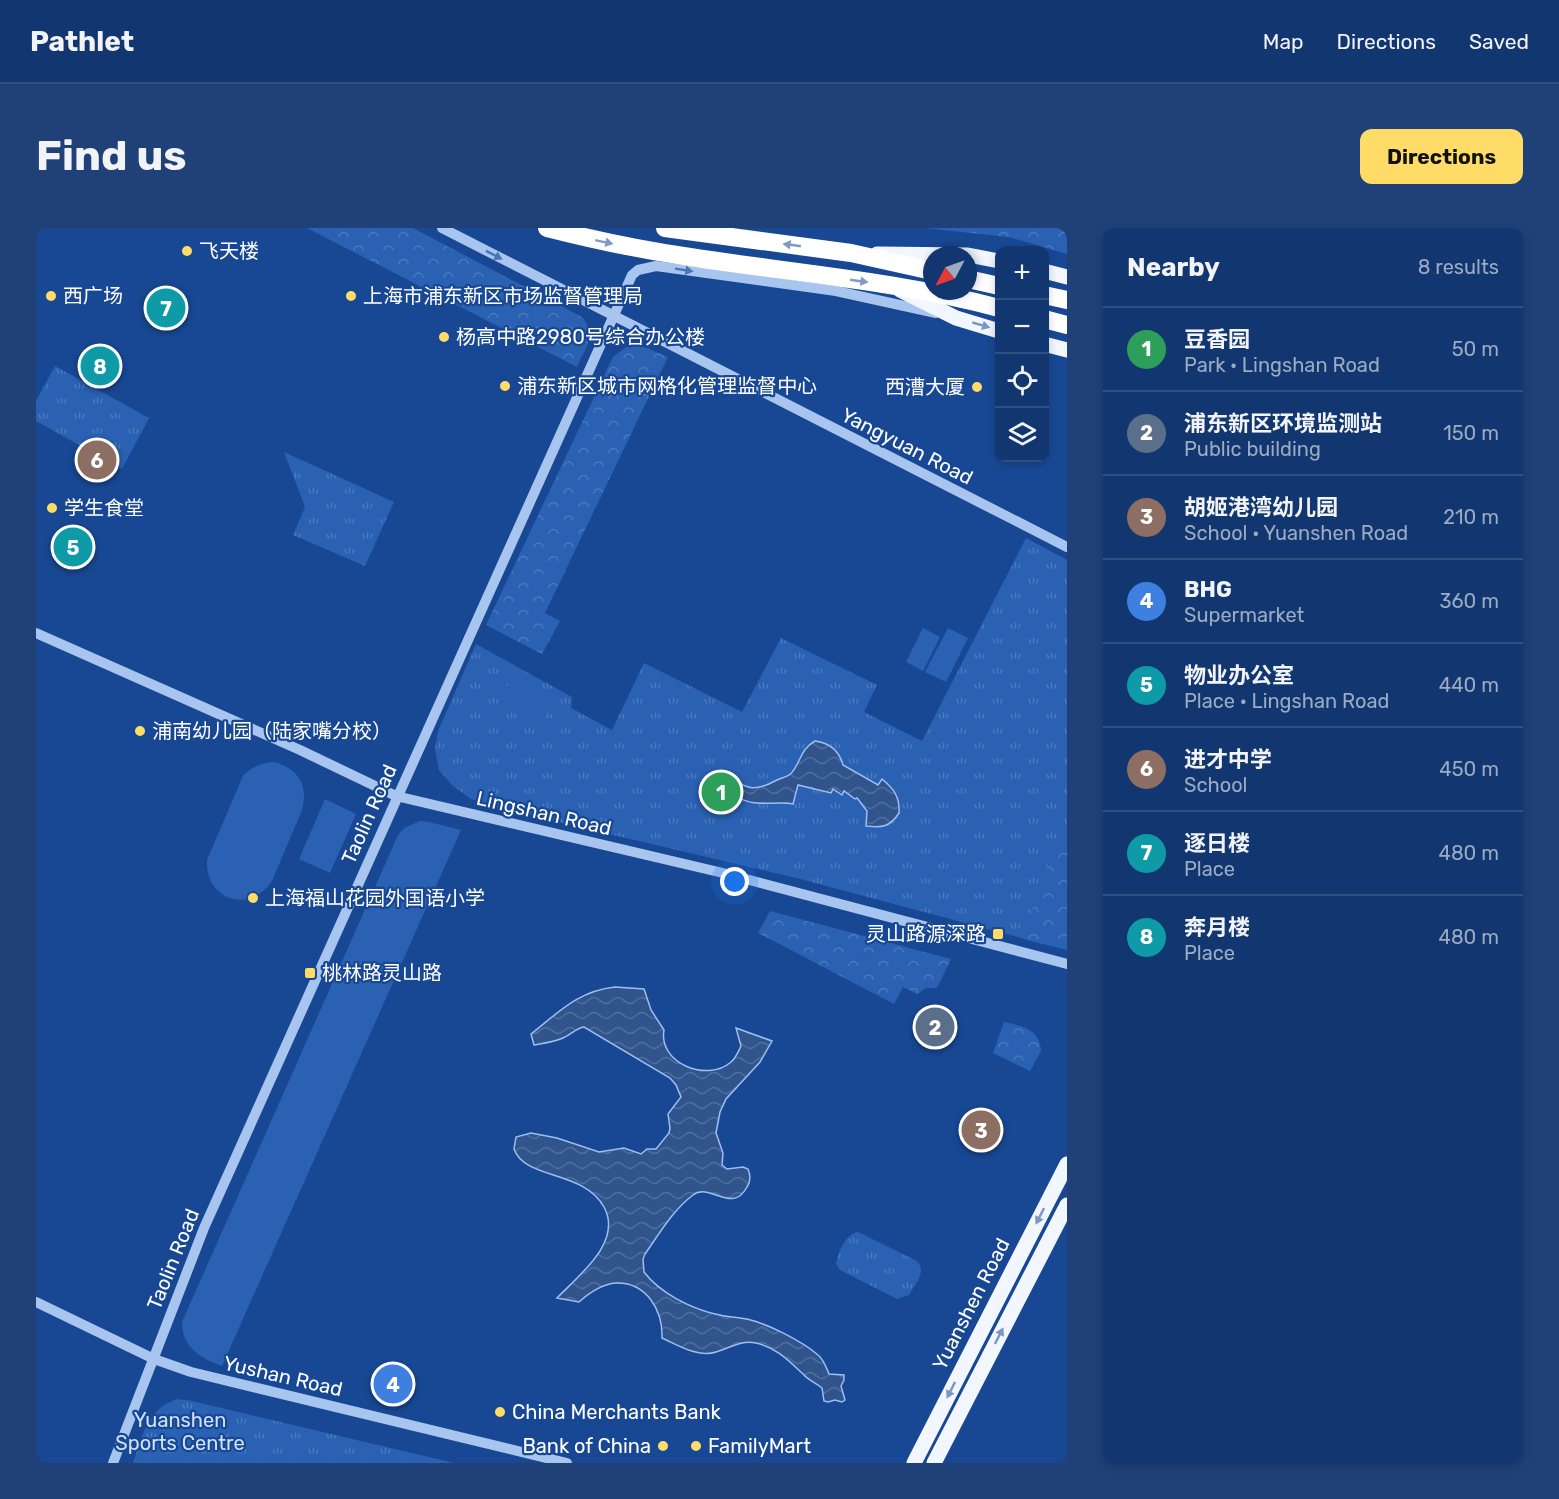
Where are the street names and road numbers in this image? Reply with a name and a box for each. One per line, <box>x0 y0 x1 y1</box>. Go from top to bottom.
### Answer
street label: Yangyuan Road <box>837 402 977 490</box>
street label: Taolin Road <box>336 761 402 867</box>
street label: Lingshan Road <box>474 786 614 840</box>
street label: Taolin Road <box>142 1205 204 1313</box>
street label: Yuanshen Road <box>927 1234 1015 1374</box>
street label: Yushan Road <box>221 1351 345 1401</box>

